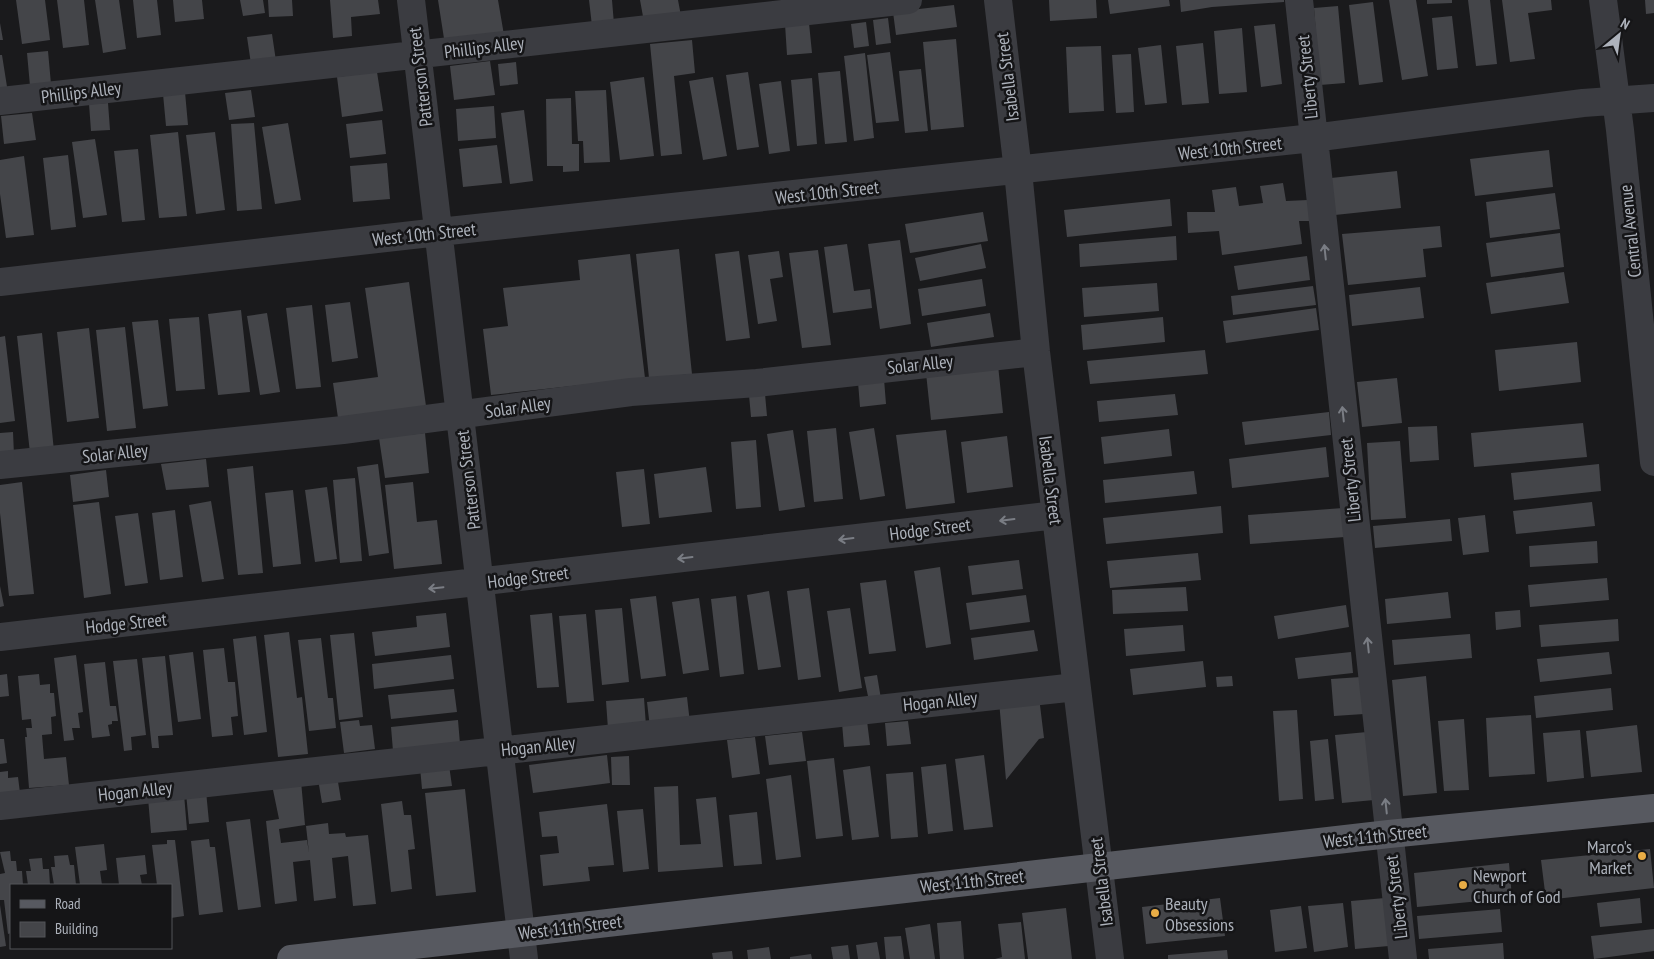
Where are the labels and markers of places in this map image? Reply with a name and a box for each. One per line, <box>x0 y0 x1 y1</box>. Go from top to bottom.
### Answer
place label: Marco's Market <box>1587 835 1632 879</box>
marker: Marco's Market <box>1636 850 1648 862</box>
place label: Newport Church of God <box>1473 864 1561 908</box>
marker: Newport Church of God <box>1457 879 1469 891</box>
place label: Beauty Obsessions <box>1165 892 1234 936</box>
marker: Beauty Obsessions <box>1149 907 1161 919</box>

